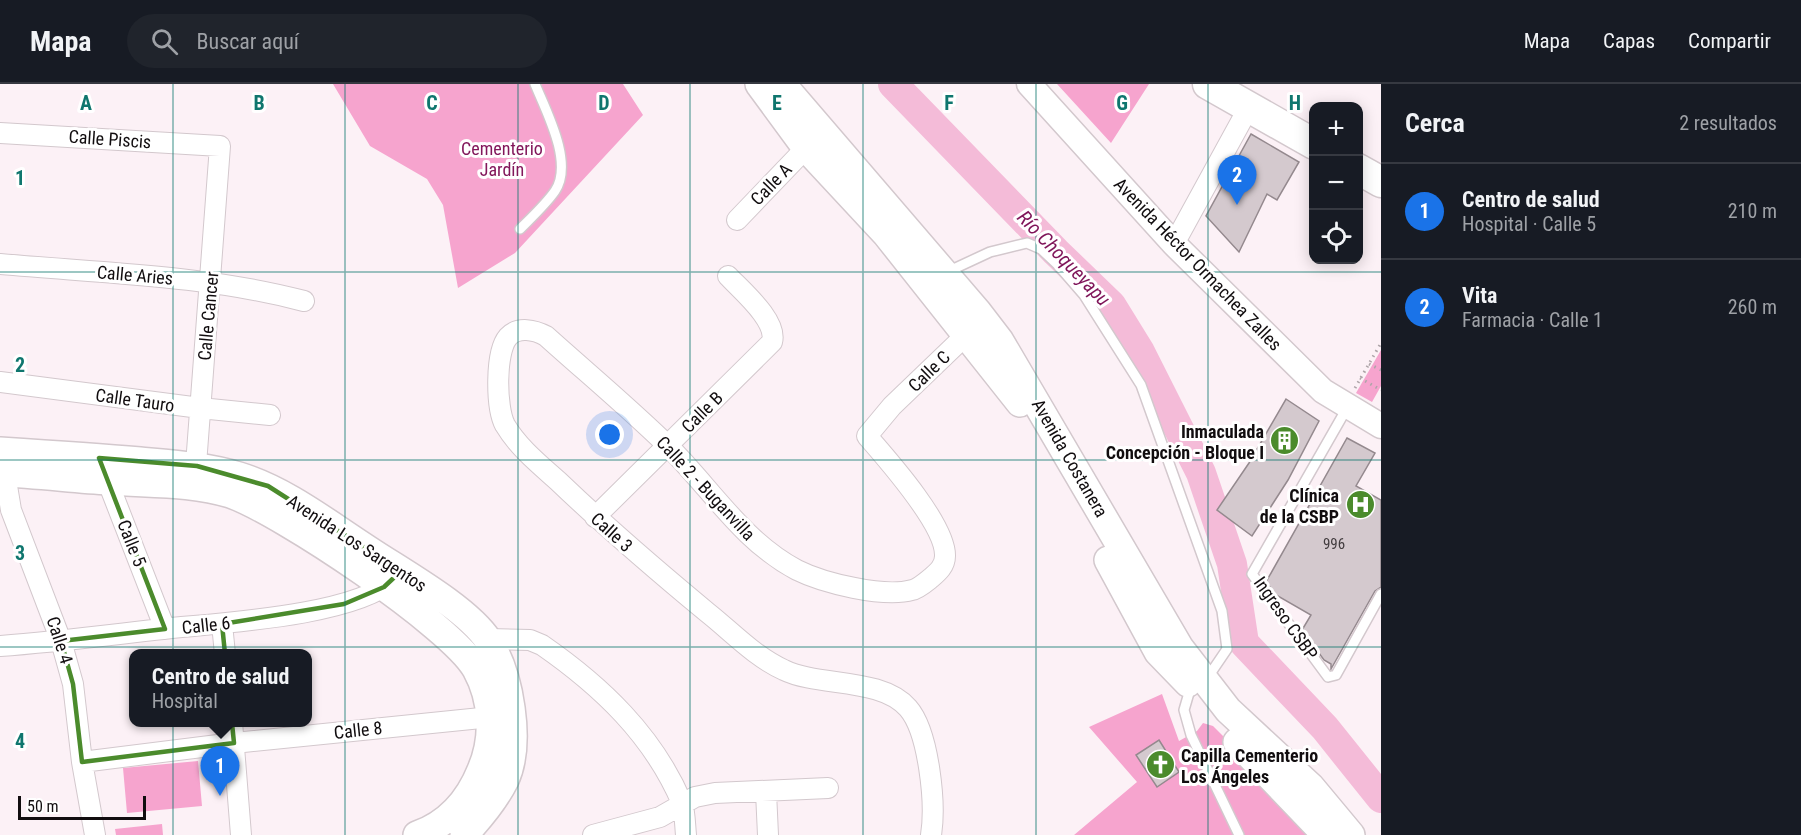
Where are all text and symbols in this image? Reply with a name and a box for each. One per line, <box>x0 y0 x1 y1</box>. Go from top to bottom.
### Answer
search box <box>127 14 547 68</box>
text: Mapa <box>30 25 91 58</box>
icon: search <box>148 25 181 58</box>
text: Buscar aquí <box>196 29 299 54</box>
text: Mapa <box>1524 29 1570 53</box>
text: Capas <box>1603 29 1655 53</box>
text: Compartir <box>1688 29 1771 53</box>
text: A <box>80 91 92 115</box>
text: B <box>253 91 265 115</box>
text: C <box>426 91 438 115</box>
text: D <box>598 91 610 115</box>
text: E <box>772 91 782 115</box>
text: F <box>944 91 954 115</box>
text: G <box>1116 91 1128 115</box>
text: H <box>1289 91 1301 115</box>
map controls <box>1309 102 1363 264</box>
button: + <box>1309 102 1363 156</box>
text: Cerca <box>1405 108 1465 138</box>
text: 2 resultados <box>1679 111 1777 135</box>
street label: Calle Piscis <box>68 126 152 152</box>
park label: Cementerio Jardín <box>461 138 543 180</box>
pin: 2 <box>1218 156 1256 205</box>
button: − <box>1309 156 1363 210</box>
street label: Calle A <box>746 158 796 209</box>
text: 1 <box>15 166 25 190</box>
street label: Avenida Héctor Ormachea Zalles <box>1110 173 1286 355</box>
text: Centro de salud <box>1462 187 1600 212</box>
text: 1 <box>1419 199 1430 223</box>
text: 210 m <box>1728 199 1777 223</box>
water label: Río Choqueyapu <box>1012 205 1116 311</box>
button: locate <box>1309 210 1363 264</box>
text: Hospital · Calle 5 <box>1462 212 1596 236</box>
street label: Calle Aries <box>96 261 174 289</box>
street label: Calle Cancer <box>194 270 222 361</box>
text: Vita <box>1462 283 1497 308</box>
text: 2 <box>1419 295 1430 319</box>
text: 260 m <box>1728 295 1777 319</box>
text: Farmacia · Calle 1 <box>1462 308 1603 332</box>
street label: Calle C <box>904 346 954 396</box>
text: 2 <box>15 353 25 377</box>
street label: Calle Tauro <box>94 384 176 416</box>
street label: Calle B <box>677 387 727 437</box>
street label: Avenida Costanera <box>1028 395 1112 521</box>
your location <box>595 420 624 449</box>
place label: Inmaculada Concepción - Bloque I <box>1106 421 1264 463</box>
building icon: Inmaculada Concepción - Bloque I <box>1269 425 1301 457</box>
street label: Calle 2 - Buganvilla <box>652 432 760 544</box>
place label: Clínica de la CSBP <box>1260 485 1339 527</box>
hospital icon: Clínica de la CSBP <box>1344 489 1376 521</box>
street label: Avenida Los Sargentos <box>283 490 431 596</box>
street label: Calle 3 <box>587 508 637 556</box>
street label: Calle 5 <box>113 517 151 570</box>
house number: 996 <box>1323 535 1345 553</box>
text: 3 <box>15 541 25 565</box>
street label: Ingreso CSBP <box>1250 572 1322 664</box>
street label: Calle 6 <box>181 612 231 638</box>
street label: Calle 4 <box>43 614 78 666</box>
popup <box>129 649 312 727</box>
text: Centro de salud <box>152 664 289 689</box>
text: Hospital <box>152 689 218 713</box>
street label: Calle 8 <box>333 717 383 743</box>
text: 4 <box>15 729 25 753</box>
place label: Capilla Cementerio Los Ángeles <box>1181 745 1318 787</box>
pin: 1 <box>200 746 240 796</box>
church icon: Capilla Cementerio Los Ángeles <box>1144 749 1176 781</box>
scale bar <box>18 793 146 820</box>
text: 50 m <box>27 797 59 816</box>

